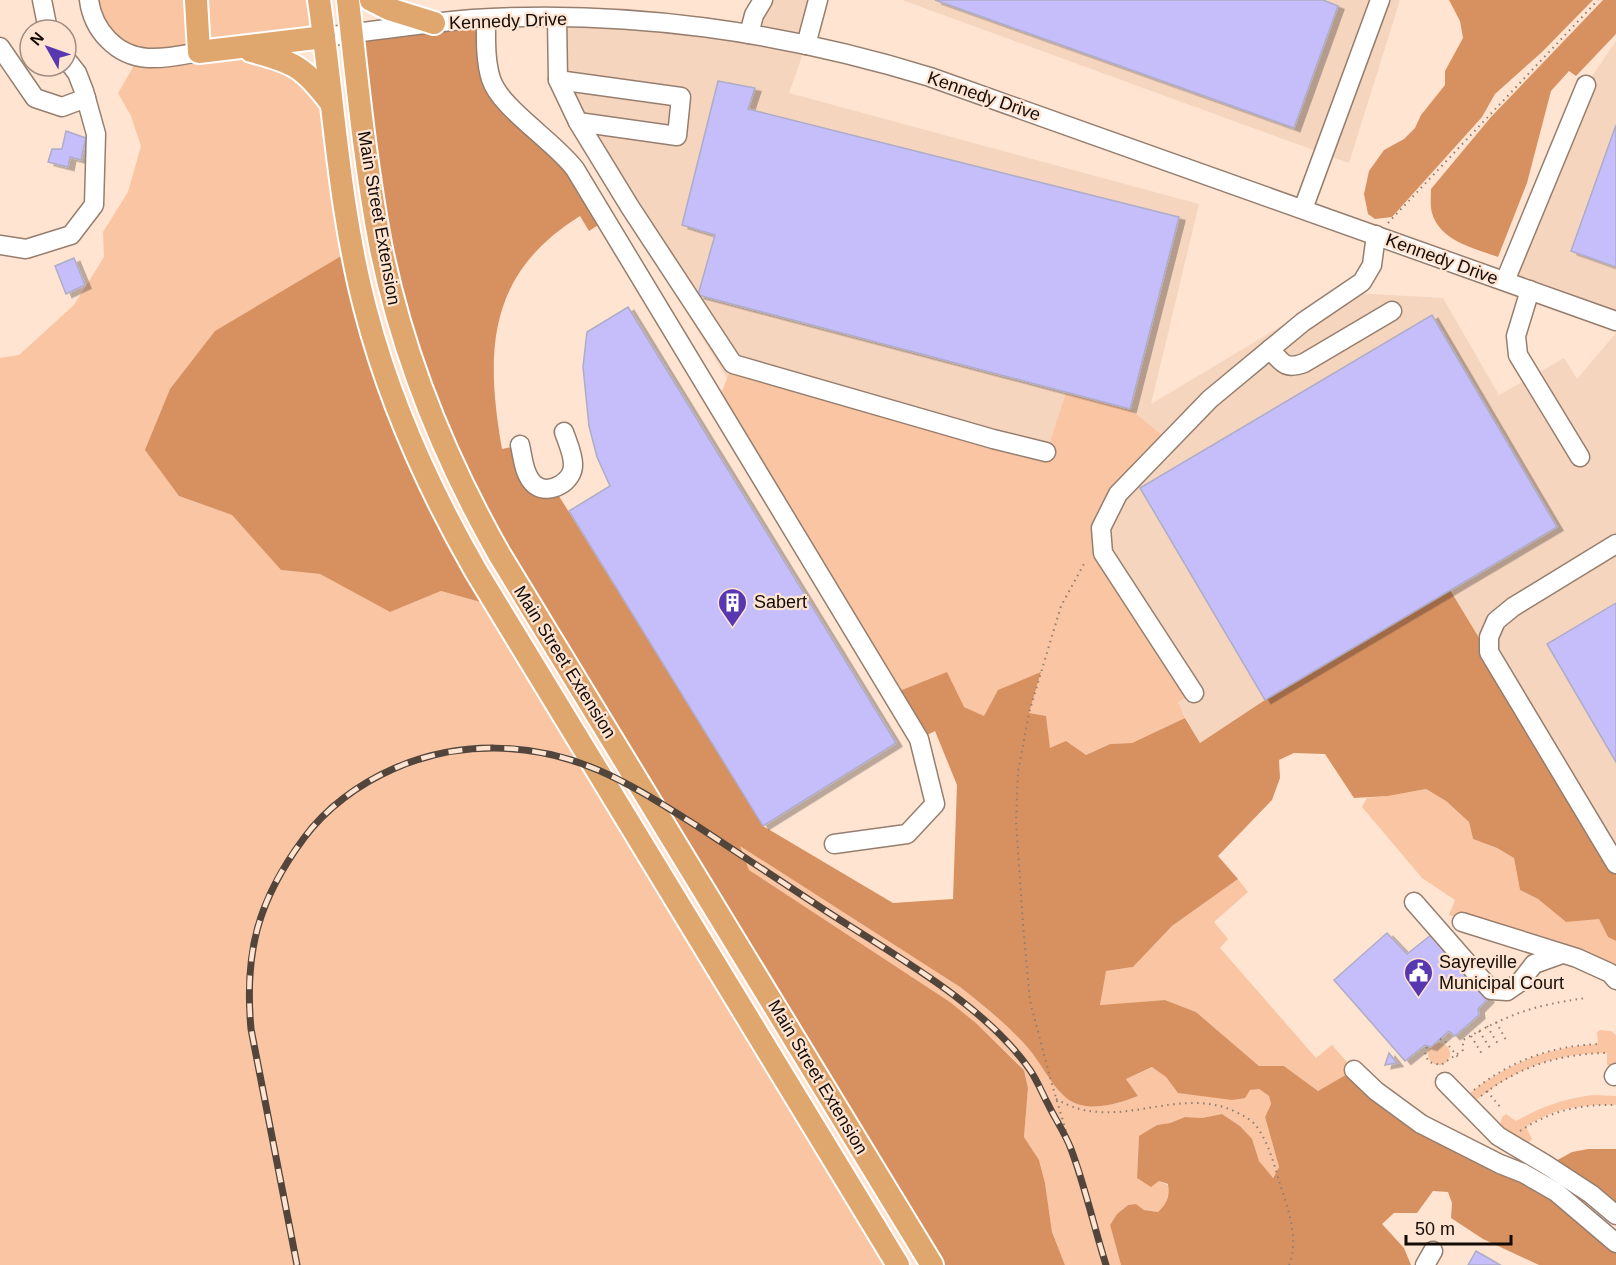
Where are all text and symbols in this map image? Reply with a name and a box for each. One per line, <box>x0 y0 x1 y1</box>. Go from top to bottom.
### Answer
street label: Kennedy Drive <box>449 9 567 33</box>
north arrow <box>18 18 78 78</box>
text: N <box>27 29 47 49</box>
street label: Kennedy Drive <box>925 67 1043 125</box>
street label: Main Street Extension <box>354 130 404 306</box>
street label: Kennedy Drive <box>1383 229 1501 289</box>
street label: Main Street Extension <box>510 582 620 742</box>
building icon: Sabert <box>717 586 749 628</box>
place label: Sabert <box>754 592 807 612</box>
place label: Sayreville Municipal Court <box>1439 952 1564 993</box>
public building icon: Sayreville Municipal Court <box>1402 956 1434 998</box>
street label: Main Street Extension <box>764 996 872 1158</box>
scale bar <box>1406 1208 1511 1246</box>
text: 50 m <box>1415 1219 1455 1239</box>

